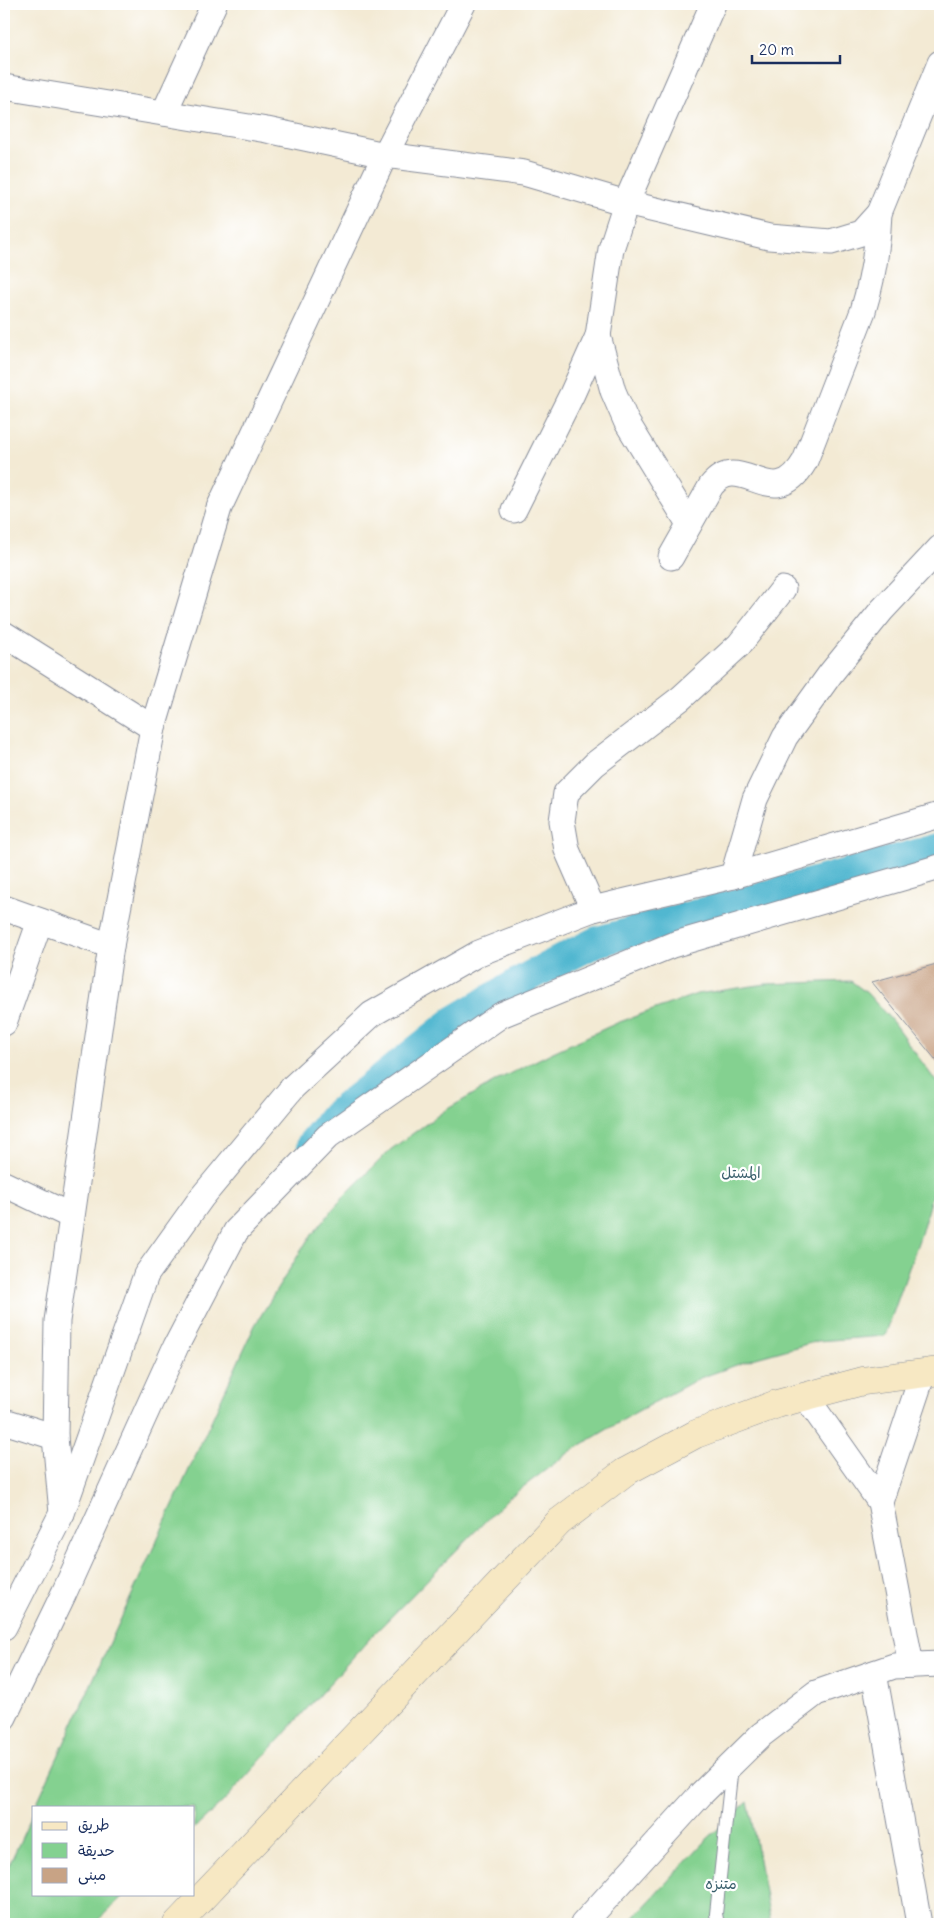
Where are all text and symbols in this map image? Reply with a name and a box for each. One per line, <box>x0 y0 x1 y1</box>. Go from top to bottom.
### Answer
scale bar <box>752 32 839 64</box>
text: 20 m <box>759 40 794 59</box>
park label: المشتل <box>721 1163 761 1182</box>
legend <box>32 1806 195 1896</box>
text: طريق <box>78 1815 110 1834</box>
text: حديقة <box>78 1841 115 1860</box>
text: مبنى <box>78 1865 106 1885</box>
park label: متنزه <box>705 1874 737 1893</box>

